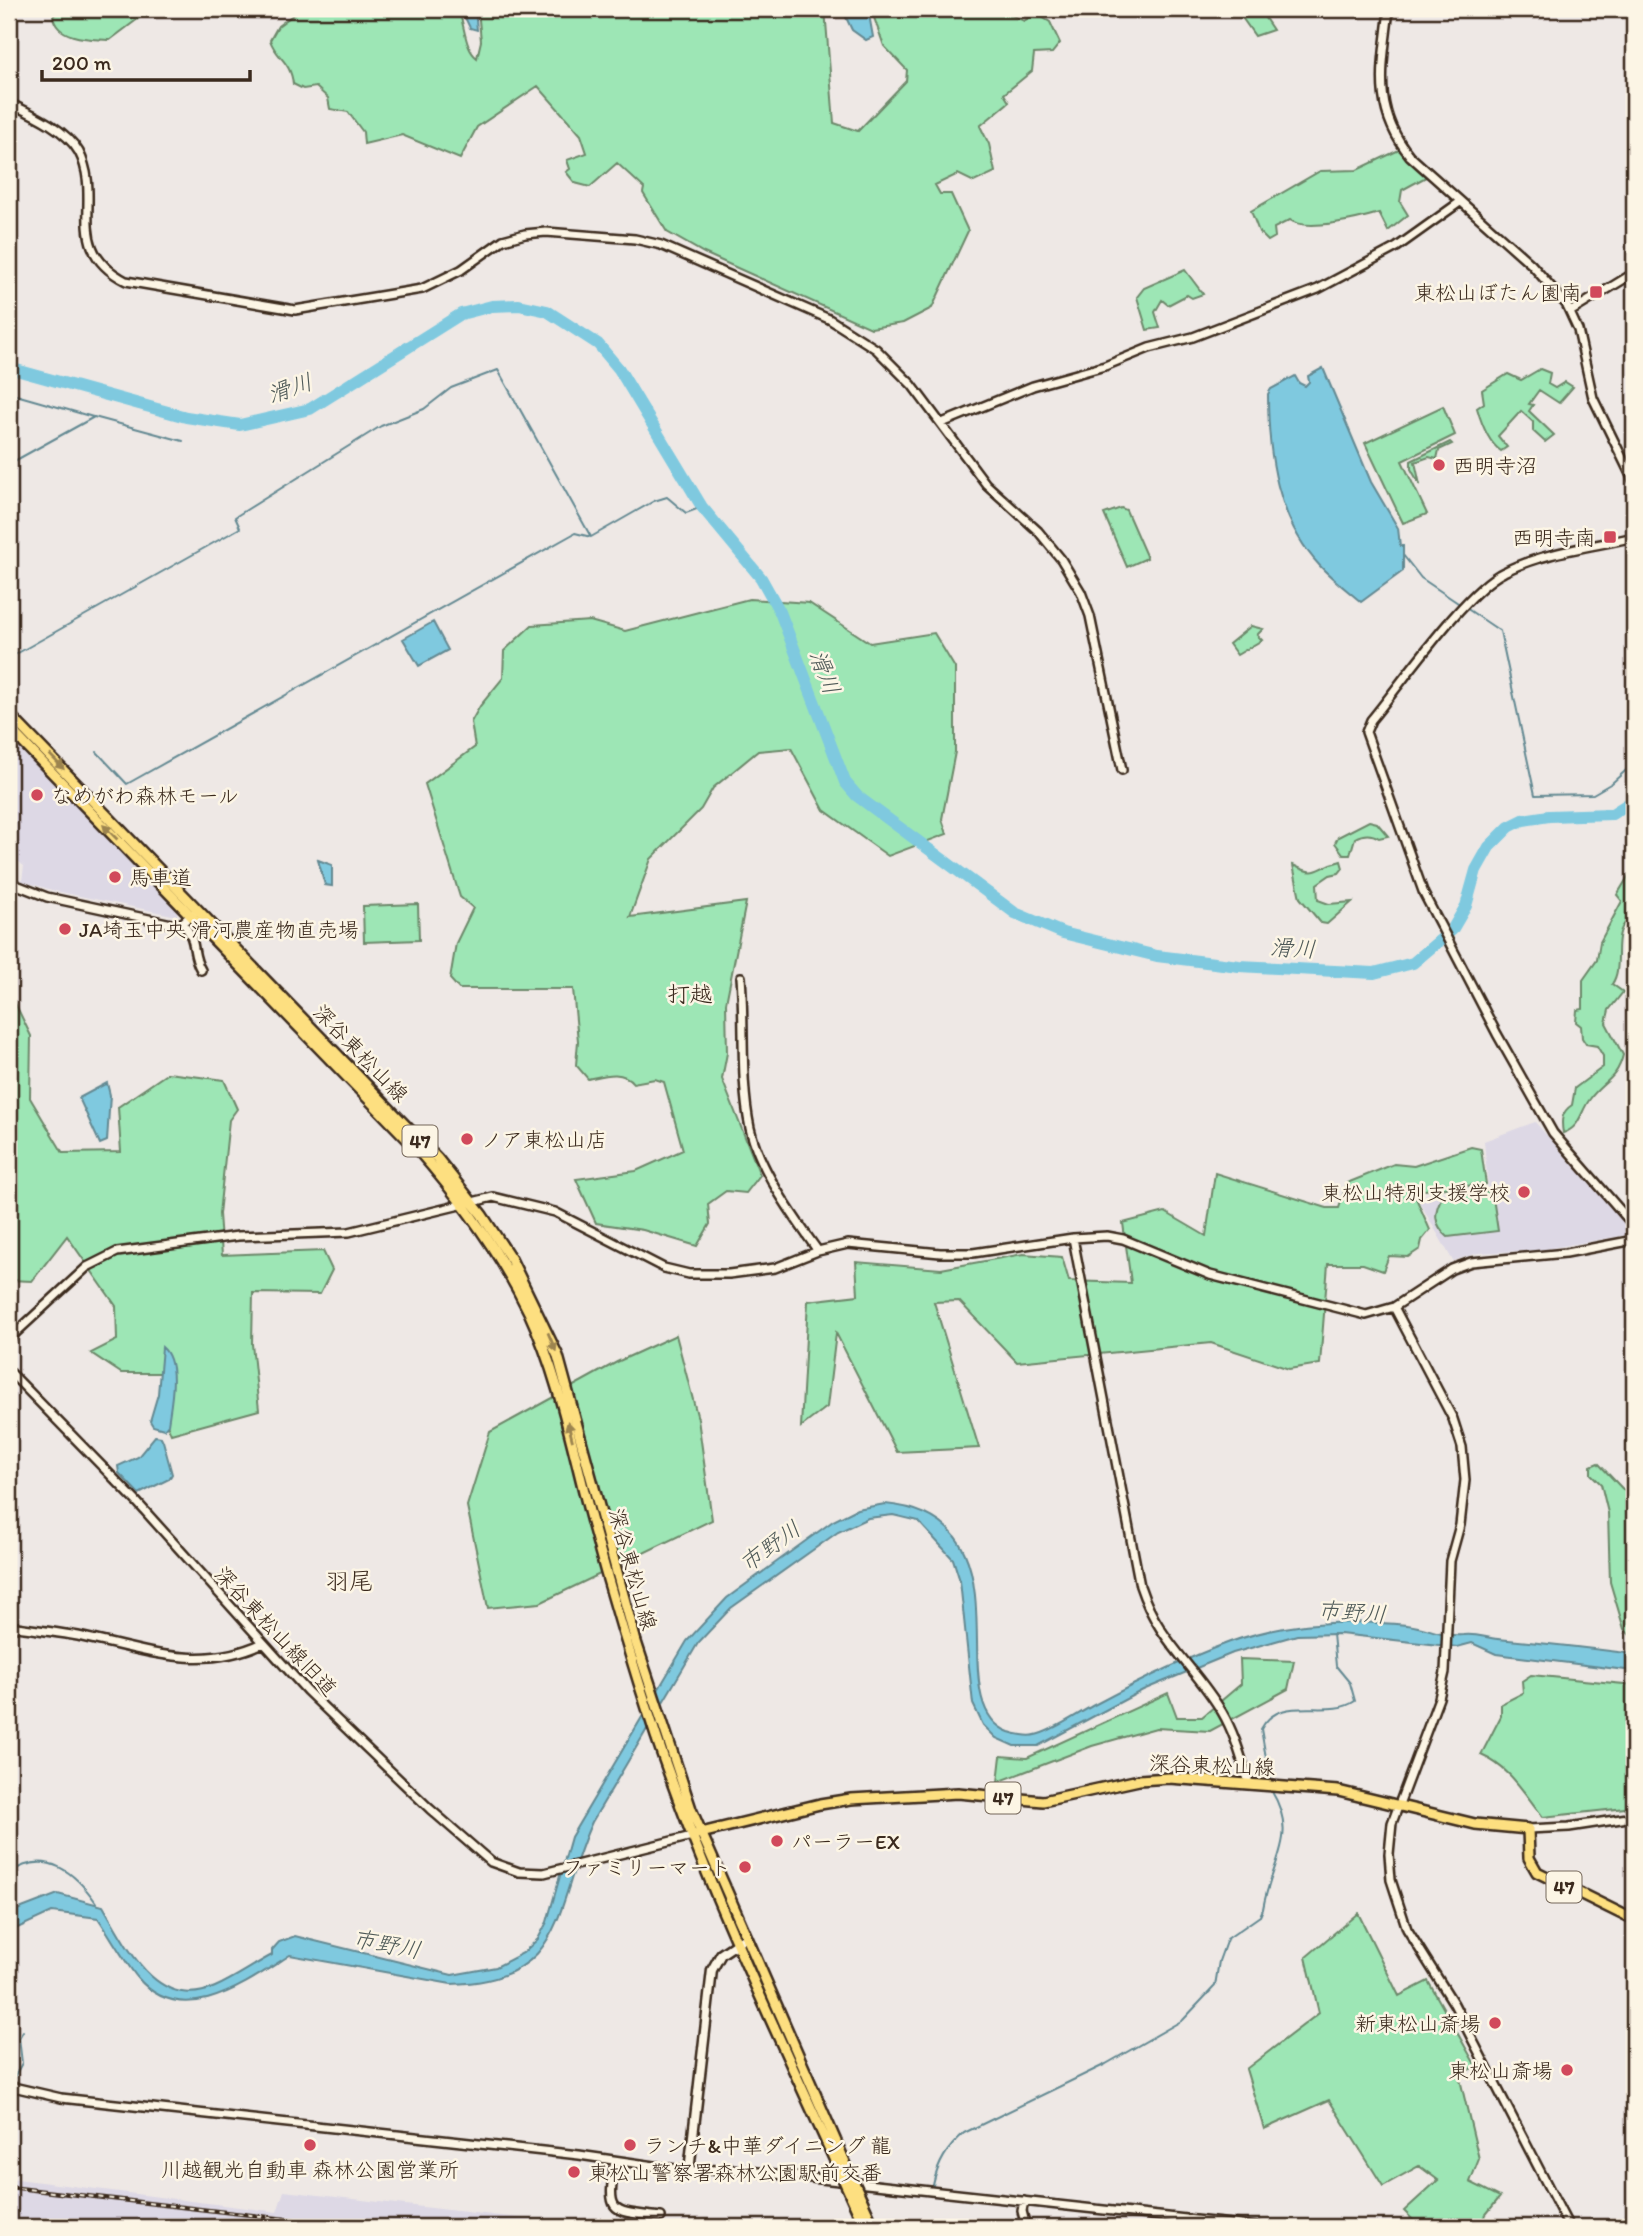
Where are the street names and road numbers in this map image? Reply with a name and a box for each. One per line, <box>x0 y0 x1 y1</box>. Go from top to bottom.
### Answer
street label: 深谷東松山線 <box>308 999 414 1107</box>
road number: 47 <box>402 1126 438 1156</box>
street label: 深谷東松山線 <box>604 1505 662 1633</box>
street label: 深谷東松山線旧道 <box>210 1561 342 1701</box>
street label: 深谷東松山線 <box>1149 1750 1275 1780</box>
road number: 47 <box>986 1782 1020 1814</box>
road number: 47 <box>1546 1871 1582 1902</box>

